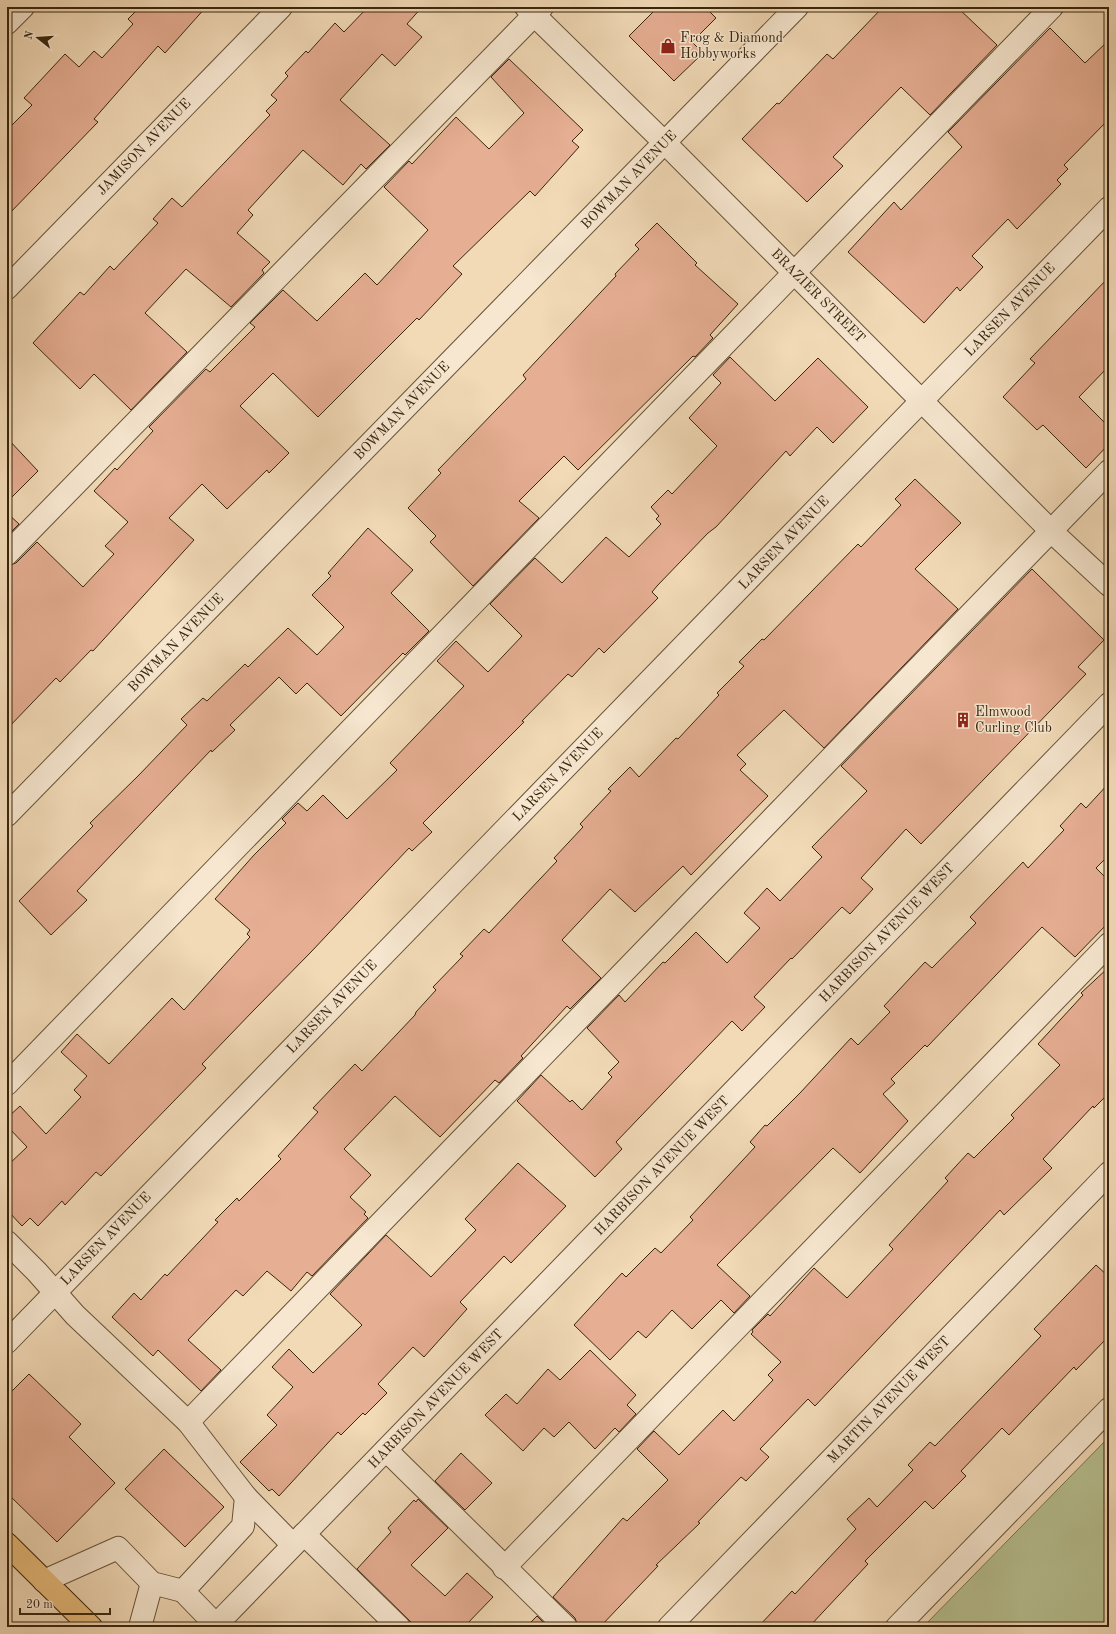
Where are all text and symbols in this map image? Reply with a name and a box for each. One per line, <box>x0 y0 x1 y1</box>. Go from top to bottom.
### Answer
north arrow <box>18 18 58 58</box>
text: N <box>23 29 37 41</box>
place label: Frog & Diamond Hobbyworks <box>680 31 783 61</box>
shop icon: Frog & Diamond Hobbyworks <box>659 37 677 55</box>
street label: JAMISON AVENUE <box>95 96 193 198</box>
street label: BOWMAN AVENUE <box>579 128 679 232</box>
street label: BRAZIER STREET <box>768 246 868 346</box>
street label: LARSEN AVENUE <box>962 261 1058 359</box>
street label: BOWMAN AVENUE <box>352 359 452 463</box>
street label: LARSEN AVENUE <box>736 494 832 592</box>
street label: BOWMAN AVENUE <box>126 591 226 695</box>
place label: Elmwood Curling Club <box>975 705 1052 735</box>
building icon: Elmwood Curling Club <box>954 711 972 729</box>
street label: LARSEN AVENUE <box>510 726 606 824</box>
street label: HARBISON AVENUE WEST <box>817 861 957 1005</box>
street label: LARSEN AVENUE <box>284 958 380 1056</box>
street label: HARBISON AVENUE WEST <box>592 1094 732 1238</box>
street label: LARSEN AVENUE <box>58 1190 154 1288</box>
street label: HARBISON AVENUE WEST <box>366 1327 506 1471</box>
street label: MARTIN AVENUE WEST <box>825 1334 953 1466</box>
scale bar <box>20 1590 110 1616</box>
text: 20 m <box>26 1599 53 1611</box>

